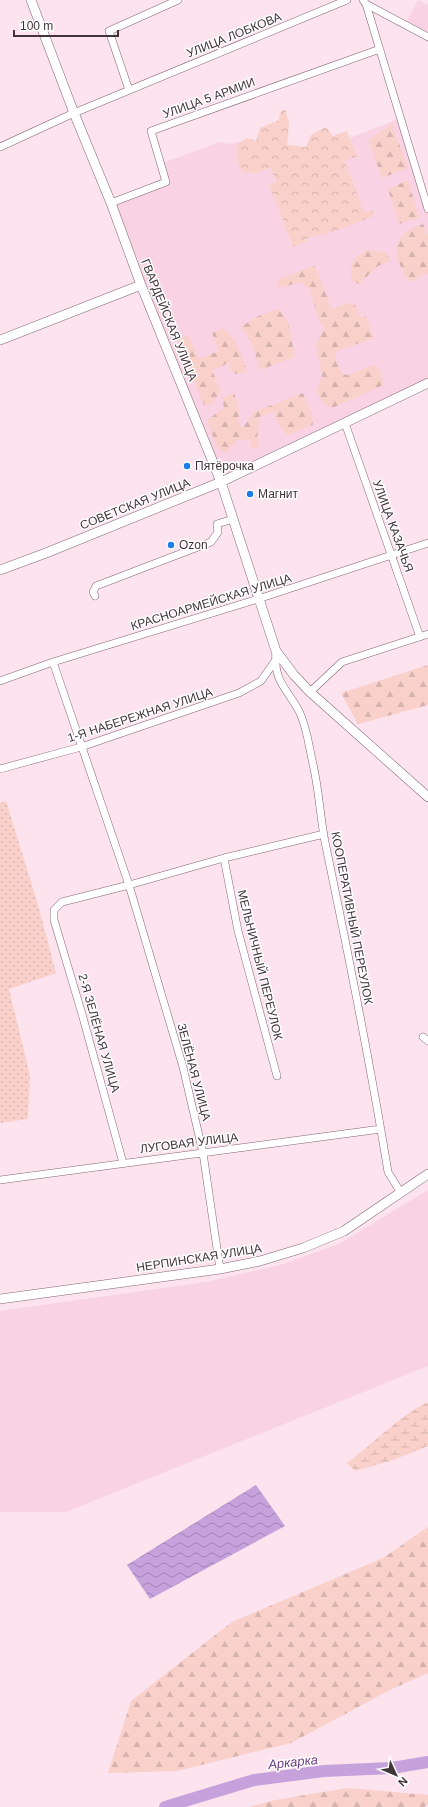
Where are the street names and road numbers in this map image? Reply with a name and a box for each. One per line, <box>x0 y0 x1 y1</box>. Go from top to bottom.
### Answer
street label: УЛИЦА ЛОБКОВА <box>185 10 283 60</box>
street label: УЛИЦА 5 АРМИИ <box>161 75 257 121</box>
street label: ГВАРДЕЙСКАЯ УЛИЦА <box>138 257 201 383</box>
street label: СОВЕТСКАЯ УЛИЦА <box>78 476 192 532</box>
street label: УЛИЦА КАЗАЧЬЯ <box>370 478 416 574</box>
street label: КРАСНОАРМЕЙСКАЯ УЛИЦА <box>129 570 293 633</box>
street label: 1-Я НАБЕРЕЖНАЯ УЛИЦА <box>66 685 214 745</box>
street label: КООПЕРАТИВНЫЙ ПЕРЕУЛОК <box>328 830 377 1006</box>
street label: МЕЛЬНИЧНЫЙ ПЕРЕУЛОК <box>235 888 286 1042</box>
street label: 2-Я ЗЕЛЁНАЯ УЛИЦА <box>75 972 123 1094</box>
street label: ЗЕЛЁНАЯ УЛИЦА <box>174 1022 214 1122</box>
street label: ЛУГОВАЯ УЛИЦА <box>139 1130 239 1156</box>
street label: НЕРПИНСКАЯ УЛИЦА <box>135 1241 263 1275</box>

